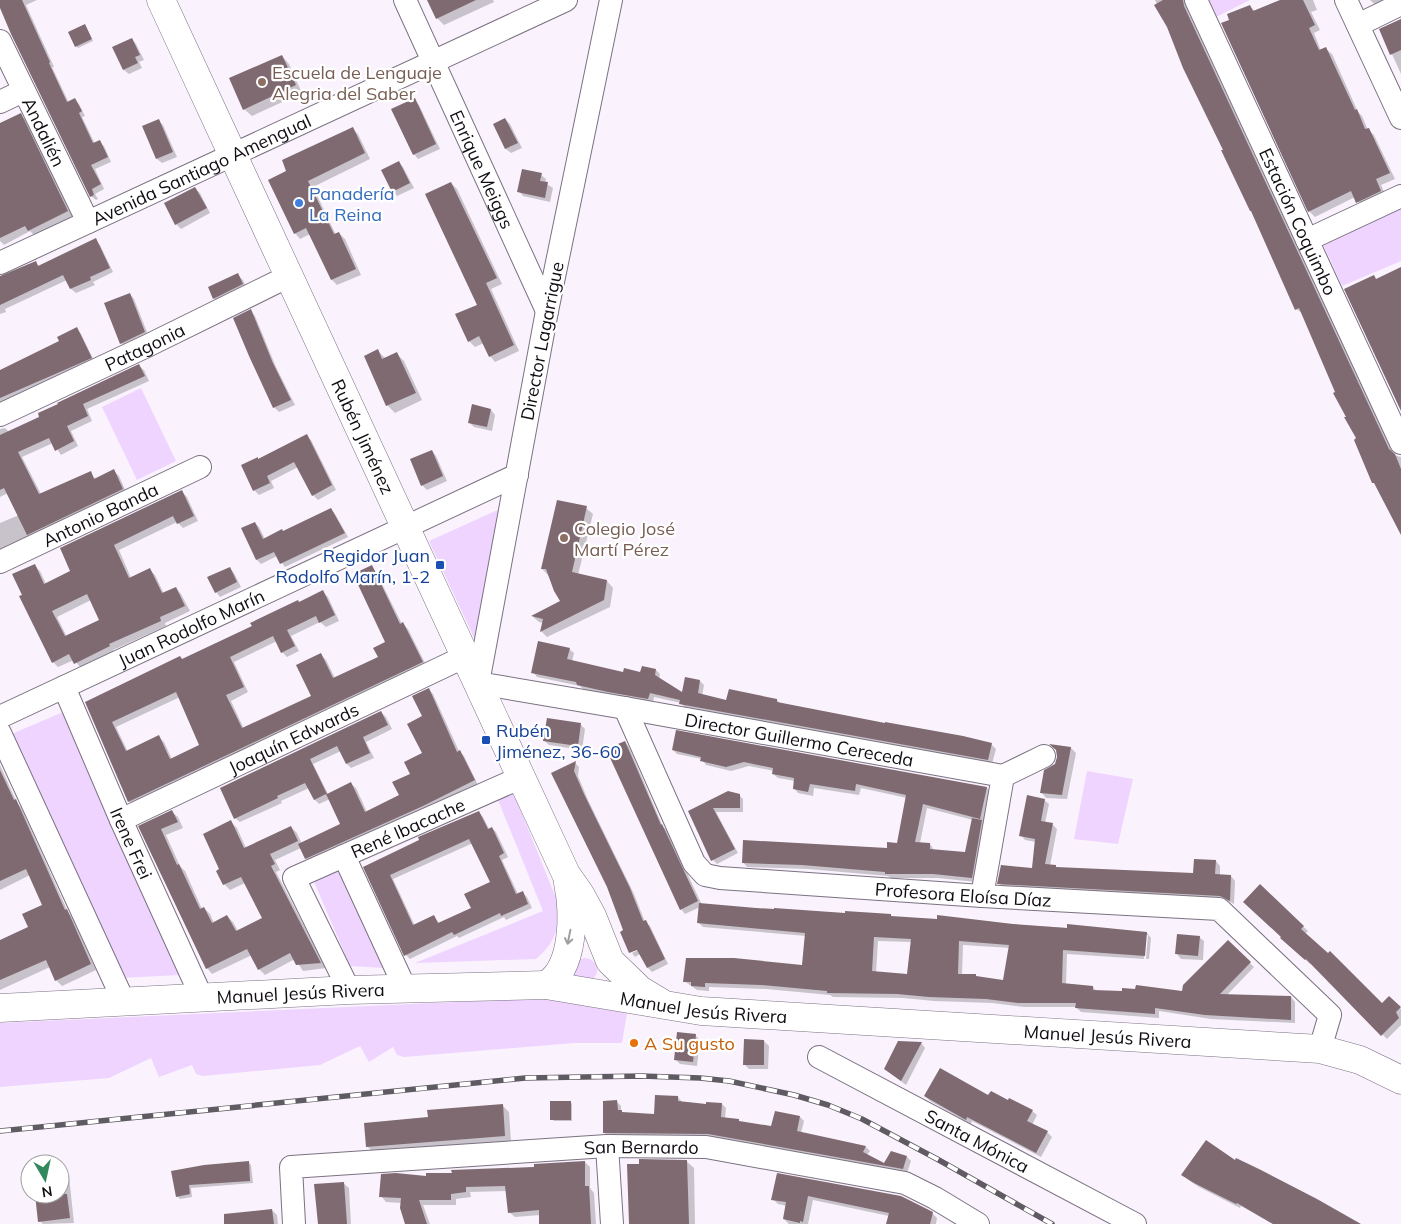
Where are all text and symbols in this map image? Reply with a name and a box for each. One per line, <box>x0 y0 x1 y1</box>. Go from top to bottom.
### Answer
place label: Escuela de Lenguaje Alegria del Saber <box>272 61 442 105</box>
marker: Escuela de Lenguaje Alegria del Saber <box>256 76 268 88</box>
street label: Andalién <box>18 93 71 170</box>
street label: Enrique Meiggs <box>445 106 519 232</box>
street label: Avenida Santiago Amengual <box>88 109 314 230</box>
street label: Estación Coquimbo <box>1255 144 1342 299</box>
place label: Panadería La Reina <box>309 182 395 226</box>
marker: Panadería La Reina <box>293 197 305 209</box>
street label: Director Lagarrigue <box>515 260 569 422</box>
street label: Patagonia <box>101 318 189 376</box>
street label: Rubén Jiménez <box>327 375 400 498</box>
street label: Antonio Banda <box>39 477 162 552</box>
place label: Colegio José Martí Pérez <box>574 517 675 561</box>
marker: Colegio José Martí Pérez <box>558 532 570 544</box>
place label: Regidor Juan Rodolfo Marín, 1-2 <box>276 544 430 588</box>
marker: Regidor Juan Rodolfo Marín, 1-2 <box>434 559 446 571</box>
street label: Juan Rodolfo Marín <box>114 583 268 672</box>
street label: Joaquín Edwards <box>225 697 362 779</box>
street label: Director Guillermo Cereceda <box>683 707 915 771</box>
place label: Rubén Jiménez, 36-60 <box>496 719 621 763</box>
marker: Rubén Jiménez, 36-60 <box>480 734 492 746</box>
street label: René Ibacache <box>347 792 468 863</box>
street label: Irene Frei <box>105 804 158 883</box>
street label: Profesora Eloísa Díaz <box>874 877 1052 911</box>
one-way arrow <box>564 929 574 945</box>
street label: Manuel Jesús Rivera <box>216 978 385 1008</box>
street label: Manuel Jesús Rivera <box>619 986 788 1028</box>
street label: Manuel Jesús Rivera <box>1023 1019 1192 1053</box>
place label: A Su gusto <box>644 1032 735 1055</box>
marker: A Su gusto <box>628 1037 640 1049</box>
street label: Santa Mónica <box>921 1104 1033 1178</box>
street label: San Bernardo <box>583 1134 699 1159</box>
north arrow <box>20 1154 70 1204</box>
text: N <box>40 1182 54 1202</box>

